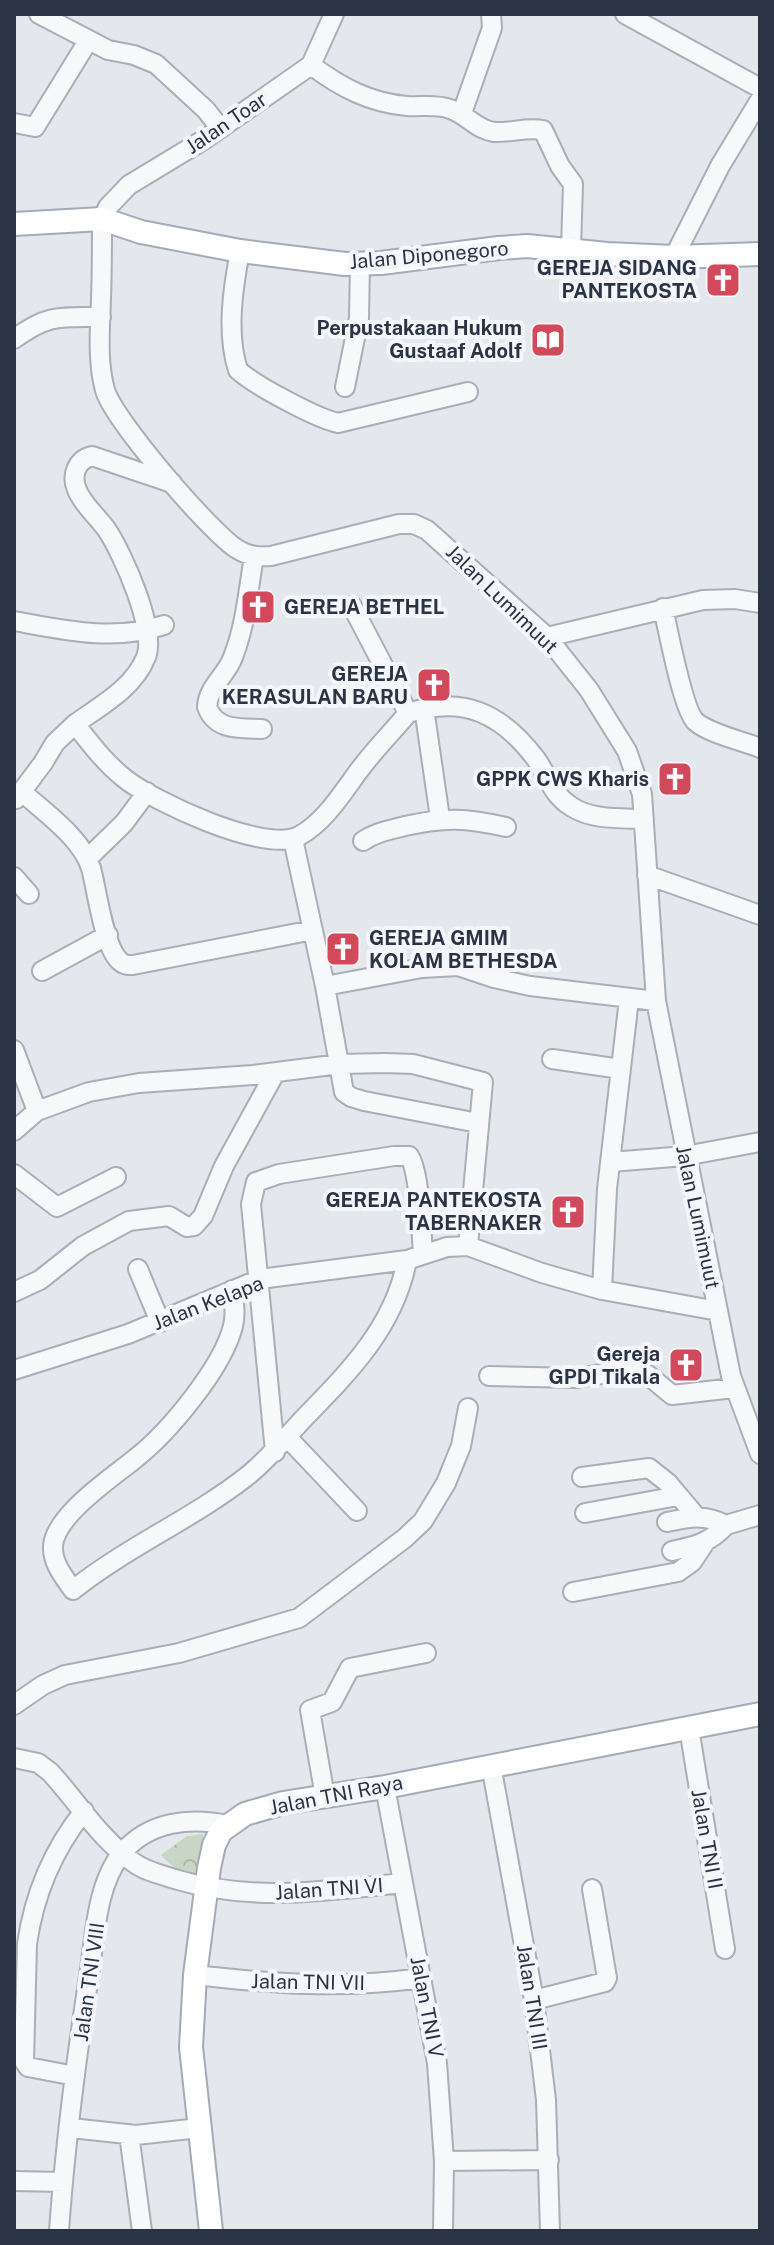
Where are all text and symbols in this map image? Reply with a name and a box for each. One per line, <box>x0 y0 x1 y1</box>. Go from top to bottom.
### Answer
street label: Jalan Toar <box>181 87 271 159</box>
street label: Jalan Diponegoro <box>348 236 510 274</box>
place label: GEREJA SIDANG PANTEKOSTA <box>537 256 697 303</box>
church icon: GEREJA SIDANG PANTEKOSTA <box>704 261 742 299</box>
place label: Perpustakaan Hukum Gustaaf Adolf <box>317 316 522 363</box>
library icon: Perpustakaan Hukum Gustaaf Adolf <box>529 321 567 359</box>
street label: Jalan Lumimuut <box>441 540 563 658</box>
church icon: GEREJA BETHEL <box>239 588 277 626</box>
place label: GEREJA BETHEL <box>284 595 444 619</box>
place label: GEREJA KERASULAN BARU <box>222 662 408 709</box>
church icon: GEREJA KERASULAN BARU <box>415 666 453 704</box>
church icon: GPPK CWS Kharis <box>656 760 694 798</box>
place label: GPPK CWS Kharis <box>476 767 649 791</box>
place label: GEREJA GMIM KOLAM BETHESDA <box>369 926 558 973</box>
church icon: GEREJA GMIM KOLAM BETHESDA <box>324 930 362 968</box>
street label: Jalan Lumimuut <box>671 1143 725 1291</box>
place label: GEREJA PANTEKOSTA TABERNAKER <box>325 1188 542 1235</box>
church icon: GEREJA PANTEKOSTA TABERNAKER <box>549 1193 587 1231</box>
street label: Jalan Kelapa <box>149 1271 267 1335</box>
place label: Gereja GPDI Tikala <box>549 1342 660 1389</box>
church icon: Gereja GPDI Tikala <box>667 1346 705 1384</box>
street label: Jalan TNI Raya <box>267 1770 405 1820</box>
street label: Jalan TNI II <box>686 1787 728 1891</box>
street label: Jalan TNI VI <box>274 1873 384 1905</box>
street label: Jalan TNI VIII <box>69 1921 109 2043</box>
street label: Jalan TNI III <box>512 1942 552 2052</box>
street label: Jalan TNI V <box>405 1954 449 2060</box>
street label: Jalan TNI VII <box>251 1969 365 1995</box>

